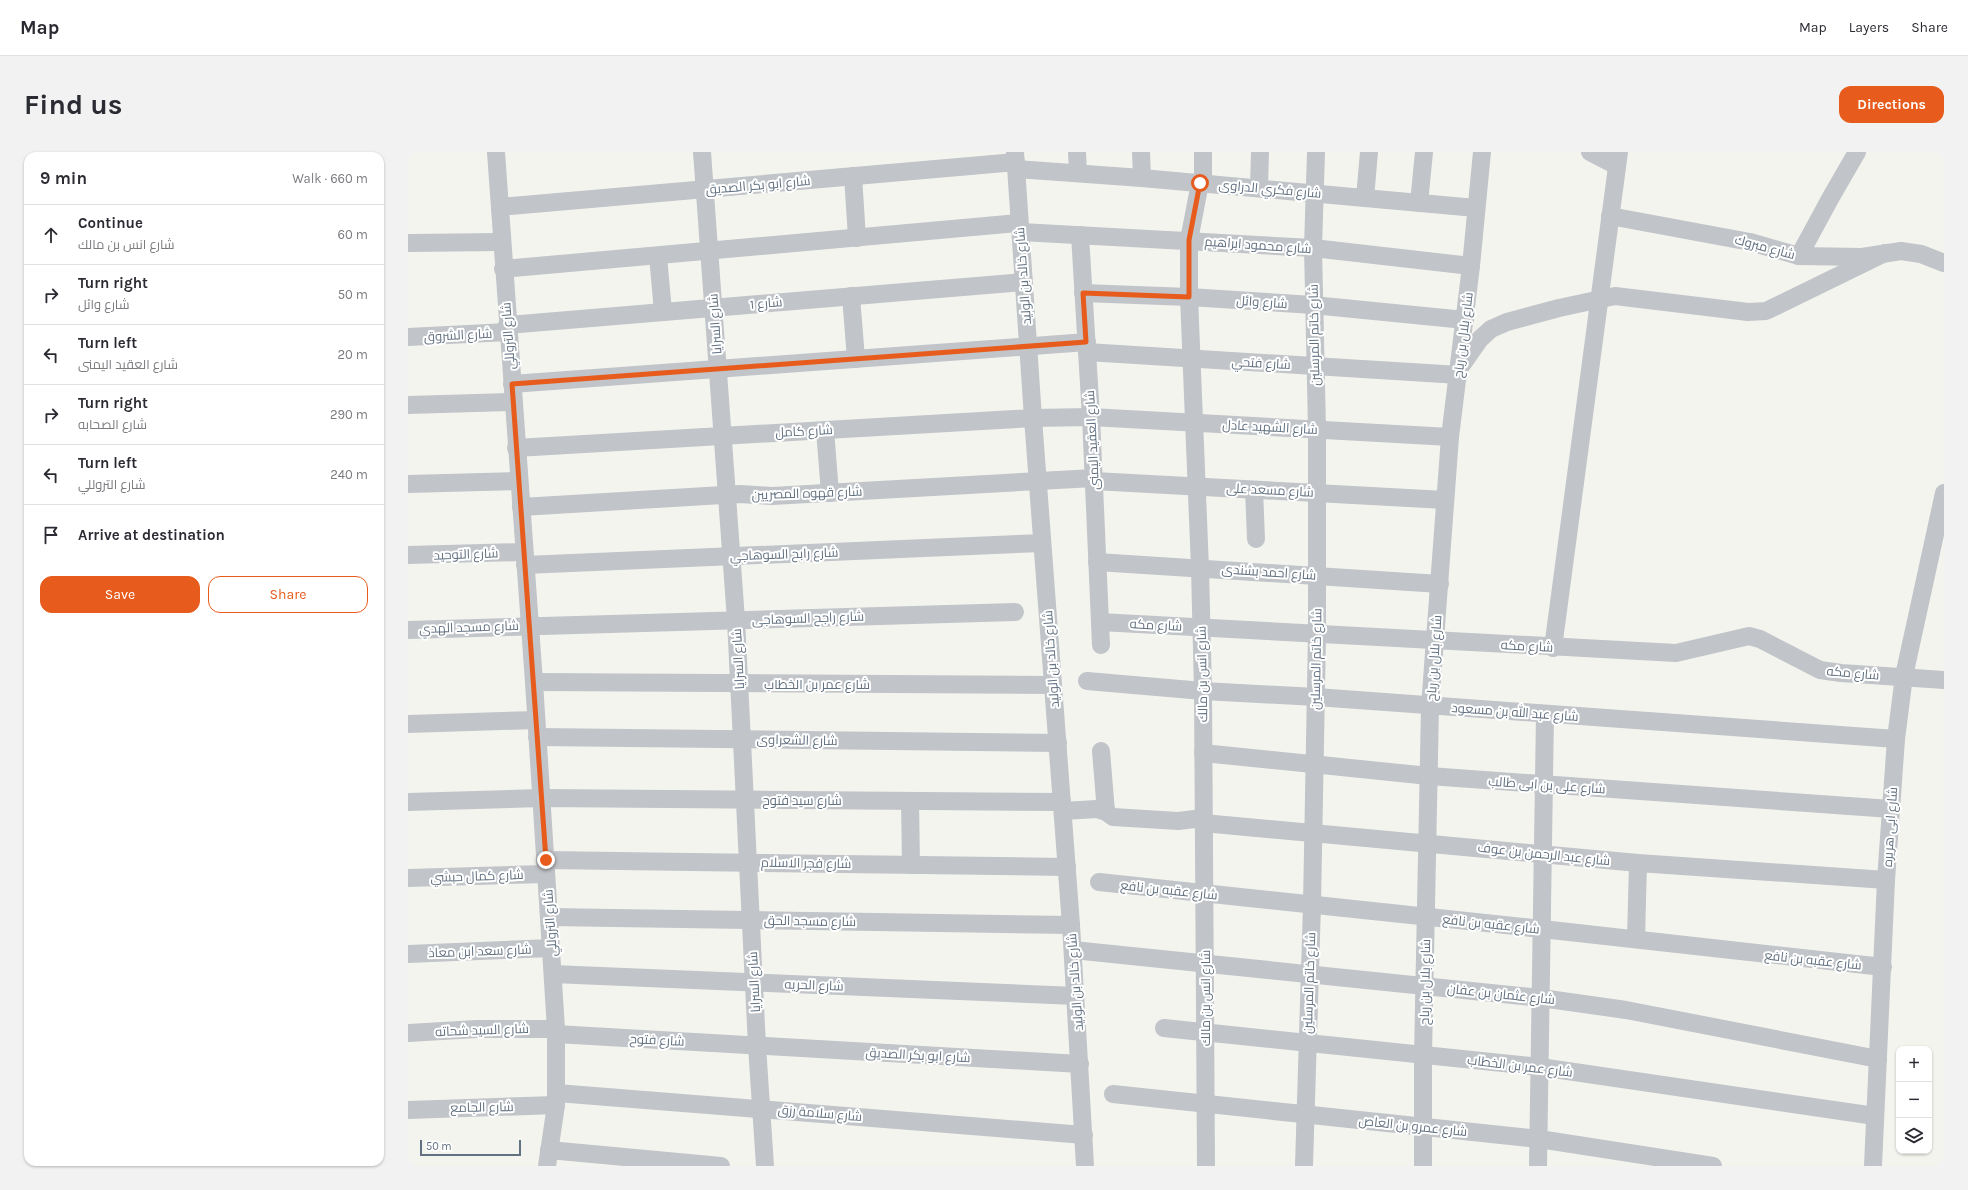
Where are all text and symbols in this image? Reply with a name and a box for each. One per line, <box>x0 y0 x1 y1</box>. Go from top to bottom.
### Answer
text: Map <box>20 17 59 39</box>
text: Map <box>1799 19 1827 36</box>
text: Layers <box>1849 19 1889 36</box>
text: Share <box>1911 19 1948 36</box>
button: Directions <box>1839 86 1944 123</box>
text: Find us <box>24 88 123 121</box>
text: 9 min <box>40 168 87 188</box>
text: Walk · 660 m <box>292 171 368 186</box>
street label: شارع ابو بكر الصديق <box>705 173 811 198</box>
route start <box>1191 174 1209 192</box>
street label: شارع فكري الدراوى <box>1218 177 1322 204</box>
text: Continue <box>78 214 143 232</box>
icon: ahead <box>40 224 62 246</box>
text: 60 m <box>338 227 368 242</box>
street label: شارع خالد بن الوليد <box>1012 227 1035 325</box>
street label: شارع مبروك <box>1733 232 1797 263</box>
street label: شارع محمود ابراهيم <box>1204 234 1312 258</box>
text: شارع انس بن مالك <box>78 237 175 252</box>
text: Turn right <box>78 274 148 292</box>
icon: right <box>40 284 62 306</box>
street label: شارع خاتم المرسلين <box>1306 284 1324 386</box>
text: 50 m <box>338 287 368 302</box>
street label: شارع بلال بن رباح <box>1450 291 1477 379</box>
street label: شارع السرايا <box>705 293 726 355</box>
street label: شارع وائل <box>1236 293 1288 312</box>
street label: شارع 1 <box>749 294 783 313</box>
text: شارع وائل <box>78 297 129 312</box>
street label: شارع التروللي <box>498 302 521 370</box>
street label: شارع الشروق <box>423 326 493 345</box>
text: Turn left <box>78 334 137 352</box>
icon: left <box>40 344 62 366</box>
text: 20 m <box>338 347 368 362</box>
street label: شارع فتحي <box>1231 354 1291 375</box>
text: شارع العقيد اليمنى <box>78 357 178 372</box>
street label: شارع العقيد اليمنى <box>1082 390 1103 490</box>
text: Turn right <box>78 394 148 412</box>
icon: right <box>40 404 62 426</box>
text: 290 m <box>330 407 368 422</box>
text: شارع الصحابه <box>78 417 147 432</box>
street label: شارع الشهيد عادل <box>1222 417 1318 438</box>
street label: شارع كامل <box>775 422 833 441</box>
text: Turn left <box>78 454 137 472</box>
icon: left <box>40 464 62 486</box>
text: 240 m <box>330 467 368 482</box>
text: شارع التروللي <box>78 477 145 492</box>
street label: شارع مسعد على <box>1226 480 1314 501</box>
street label: شارع قهوه المصريين <box>751 484 863 503</box>
icon: arrive <box>40 524 62 546</box>
text: Arrive at destination <box>78 526 225 544</box>
street label: شارع التوحيد <box>433 545 499 564</box>
street label: شارع رابح السوهاجي <box>729 545 839 566</box>
street label: شارع احمد بشندى <box>1221 561 1317 584</box>
button: Save <box>40 576 200 613</box>
button: Share <box>208 576 368 613</box>
street label: شارع خاتم المرسلين <box>1308 608 1326 710</box>
street label: شارع راجح السوهاجى <box>752 609 864 628</box>
street label: شارع خالد بن الوليد <box>1040 610 1063 708</box>
street label: شارع بلال بن رباح <box>1424 615 1445 702</box>
street label: شارع مكه <box>1129 616 1183 635</box>
street label: شارع مسجد الهدي <box>419 618 519 639</box>
street label: شارع انس بن مالك <box>1194 626 1211 722</box>
street label: شارع السرايا <box>729 628 748 690</box>
street label: شارع مكه <box>1500 637 1554 656</box>
street label: شارع مكه <box>1826 663 1880 684</box>
street label: شارع عمر بن الخطاب <box>764 677 870 693</box>
street label: شارع عبد الله بن مسعود <box>1451 699 1579 725</box>
street label: شارع الشعراوى <box>756 732 838 749</box>
street label: شارع على بن ابى طالب <box>1488 773 1606 798</box>
street label: شارع ابى هريره <box>1880 787 1901 868</box>
street label: شارع سيد فتوح <box>762 793 842 809</box>
street label: شارع عبد الرحمن بن عوف <box>1477 840 1611 869</box>
route end <box>537 851 555 869</box>
street label: شارع فجر الاسلام <box>761 855 851 873</box>
street label: شارع كمال حبشي <box>430 867 524 888</box>
street label: شارع عقبه بن نافع <box>1120 877 1218 904</box>
street label: شارع التروللي <box>540 889 563 957</box>
street label: شارع عقبه بن نافع <box>1442 911 1540 938</box>
street label: شارع مسجد الحق <box>764 913 856 930</box>
street label: شارع خاتم المرسلين <box>1300 932 1320 1034</box>
street label: شارع خالد بن الوليد <box>1064 933 1087 1031</box>
street label: شارع بلال بن رباح <box>1417 939 1434 1025</box>
street label: شارع سعد ابن معاذ <box>428 942 532 961</box>
street label: شارع عقبه بن نافع <box>1764 947 1862 974</box>
street label: شارع انس بن مالك <box>1198 950 1214 1046</box>
street label: شارع السرايا <box>745 951 764 1013</box>
street label: شارع الحريه <box>784 976 844 995</box>
street label: شارع عثمان بن عفان <box>1446 981 1556 1008</box>
street label: شارع السيد شحاته <box>435 1021 529 1040</box>
street label: شارع فتوح <box>629 1031 685 1050</box>
street label: شارع ابو بكر الصديق <box>865 1045 971 1066</box>
map controls <box>1896 1046 1932 1154</box>
button: + <box>1896 1046 1932 1082</box>
street label: شارع عمر بن الخطاب <box>1466 1052 1574 1081</box>
button: − <box>1896 1082 1932 1118</box>
street label: شارع الجامع <box>450 1099 514 1116</box>
street label: شارع سلامة رزق <box>777 1102 863 1125</box>
street label: شارع عمرو بن العاص <box>1358 1113 1468 1140</box>
button: layers <box>1896 1118 1932 1154</box>
scale bar <box>420 1138 521 1157</box>
text: 50 m <box>426 1140 452 1153</box>

